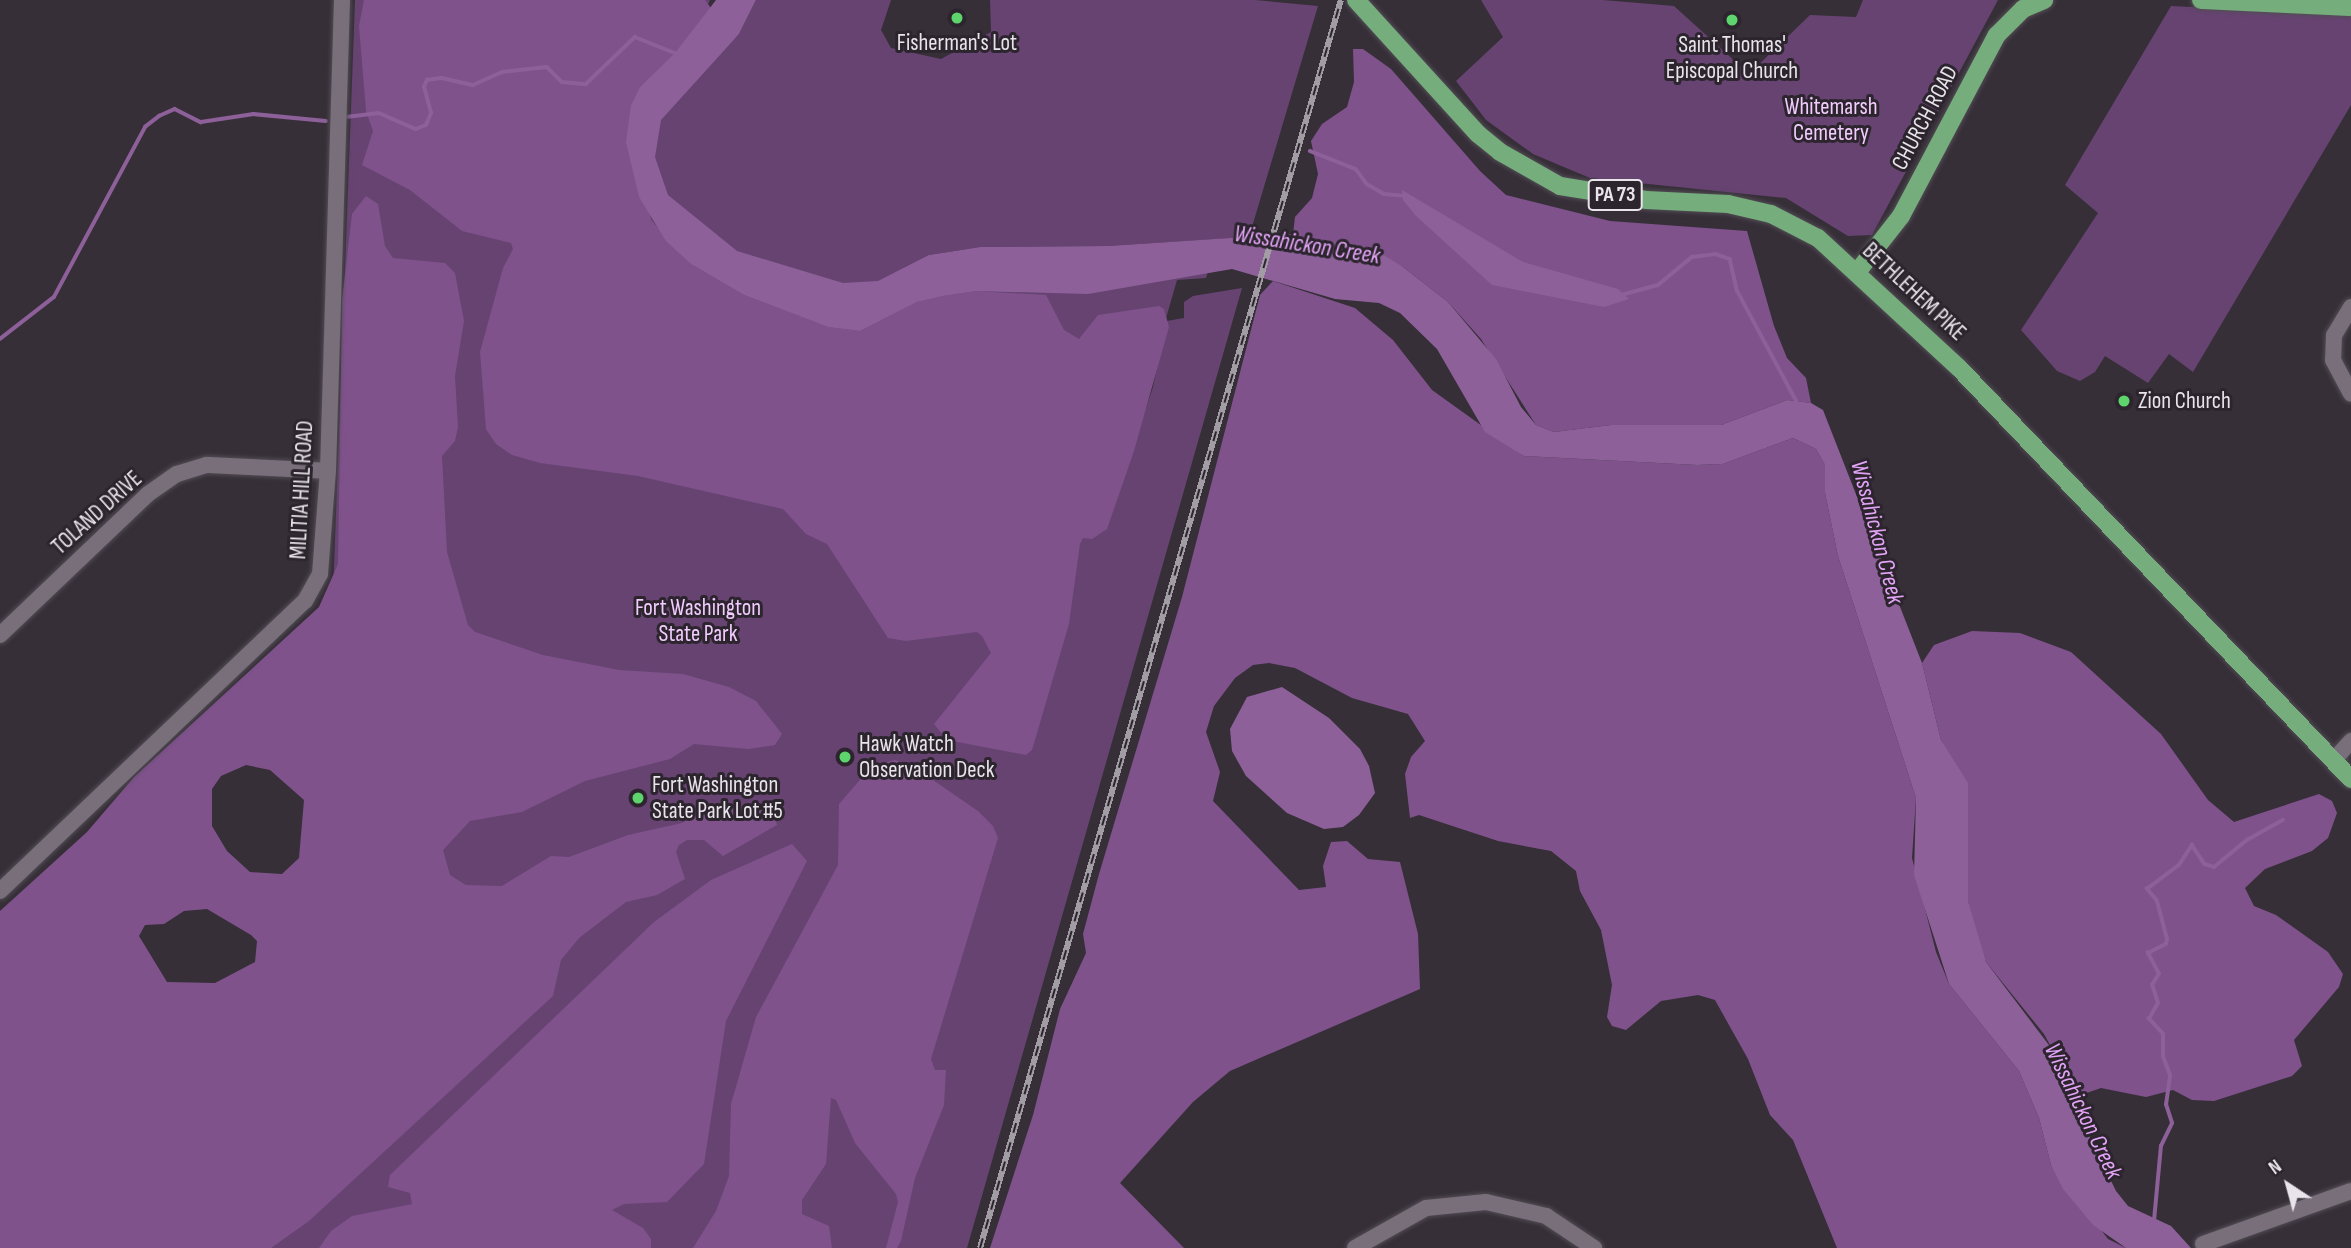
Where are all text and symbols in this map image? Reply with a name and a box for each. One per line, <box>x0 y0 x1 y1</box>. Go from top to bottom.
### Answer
marker: Fisherman's Lot <box>949 10 965 26</box>
marker: Saint Thomas' Episcopal Church <box>1724 12 1740 28</box>
place label: Fisherman's Lot <box>897 29 1017 57</box>
place label: Saint Thomas' Episcopal Church <box>1666 31 1798 85</box>
street label: CHURCH ROAD <box>1886 61 1964 175</box>
park label: Whitemarsh Cemetery <box>1784 93 1878 147</box>
road number: PA 73 <box>1587 178 1643 212</box>
water label: Wissahickon Creek <box>1232 219 1382 271</box>
street label: BETHLEHEM PIKE <box>1857 237 1971 347</box>
place label: Zion Church <box>2138 387 2231 415</box>
marker: Zion Church <box>2116 393 2132 409</box>
street label: MILITIA HILL ROAD <box>285 420 319 560</box>
water label: Wissahickon Creek <box>1844 457 1910 607</box>
street label: TOLAND DRIVE <box>46 465 148 561</box>
park label: Fort Washington State Park <box>635 594 761 648</box>
place label: Hawk Watch Observation Deck <box>859 730 994 784</box>
marker: Hawk Watch Observation Deck <box>837 749 853 765</box>
place label: Fort Washington State Park Lot #5 <box>652 771 783 825</box>
marker: Fort Washington State Park Lot #5 <box>630 790 646 806</box>
water label: Wissahickon Creek <box>2038 1038 2128 1184</box>
north arrow <box>2253 1150 2323 1220</box>
text: N <box>2264 1155 2286 1180</box>

